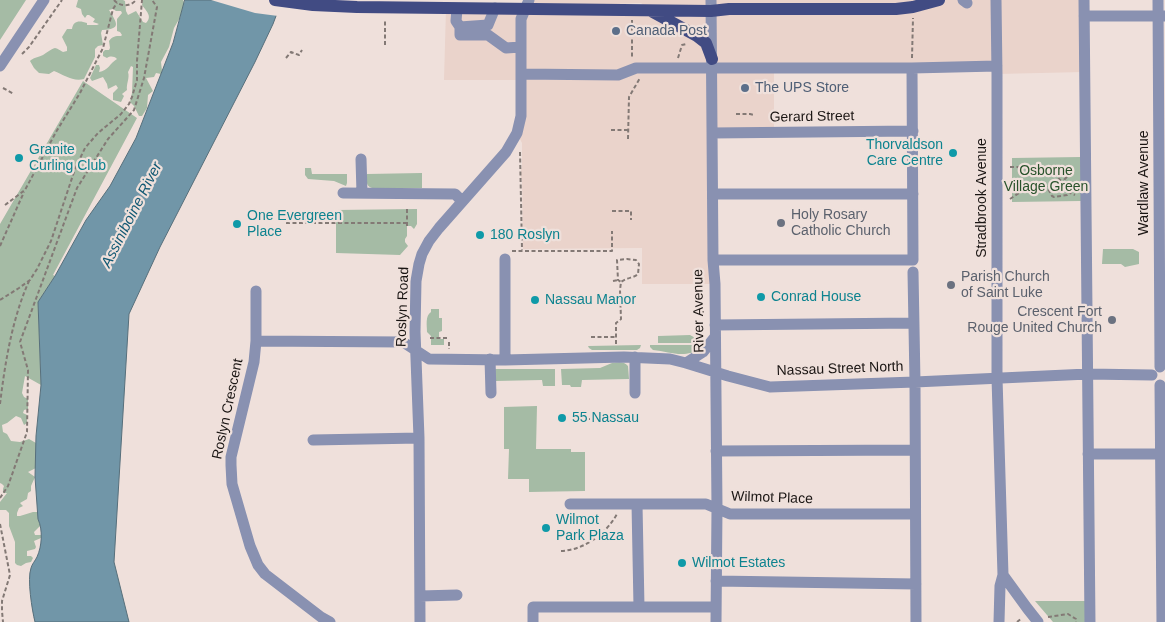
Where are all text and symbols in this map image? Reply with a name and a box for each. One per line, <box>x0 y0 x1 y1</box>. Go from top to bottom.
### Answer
place label: Canada Post <box>626 23 707 39</box>
marker: Canada Post <box>610 25 622 37</box>
place label: The UPS Store <box>755 80 849 96</box>
marker: The UPS Store <box>739 82 751 94</box>
street label: Gerard Street <box>769 108 855 126</box>
street label: Wardlaw Avenue <box>1136 130 1152 236</box>
place label: Thorvaldson Care Centre <box>866 137 943 170</box>
street label: Stradbrook Avenue <box>974 138 990 258</box>
place label: Granite Curling Club <box>29 142 106 174</box>
marker: Thorvaldson Care Centre <box>947 147 959 159</box>
marker: Granite Curling Club <box>13 152 25 164</box>
water label: Assiniboine River <box>98 159 166 271</box>
park label: Osborne Village Green <box>1004 163 1088 196</box>
place label: Holy Rosary Catholic Church <box>791 207 891 240</box>
place label: One Evergreen Place <box>247 208 342 240</box>
marker: Holy Rosary Catholic Church <box>775 217 787 229</box>
marker: One Evergreen Place <box>231 218 243 230</box>
place label: 180 Roslyn <box>490 227 560 243</box>
marker: 180 Roslyn <box>474 229 486 241</box>
street label: Roslyn Road <box>393 267 413 347</box>
street label: River Avenue <box>690 269 708 353</box>
place label: Parish Church of Saint Luke <box>961 269 1050 302</box>
marker: Parish Church of Saint Luke <box>945 279 957 291</box>
place label: Conrad House <box>771 289 861 305</box>
marker: Conrad House <box>755 291 767 303</box>
place label: Nassau Manor <box>545 292 636 308</box>
marker: Nassau Manor <box>529 294 541 306</box>
place label: Crescent Fort Rouge United Church <box>967 304 1102 336</box>
marker: Crescent Fort Rouge United Church <box>1106 314 1118 326</box>
street label: Roslyn Crescent <box>209 357 247 461</box>
street label: Nassau Street North <box>776 358 904 380</box>
place label: 55 Nassau <box>572 410 639 426</box>
marker: 55 Nassau <box>556 412 568 424</box>
street label: Wilmot Place <box>731 488 813 508</box>
place label: Wilmot Park Plaza <box>556 512 624 544</box>
marker: Wilmot Park Plaza <box>540 522 552 534</box>
place label: Wilmot Estates <box>692 555 785 571</box>
marker: Wilmot Estates <box>676 557 688 569</box>

